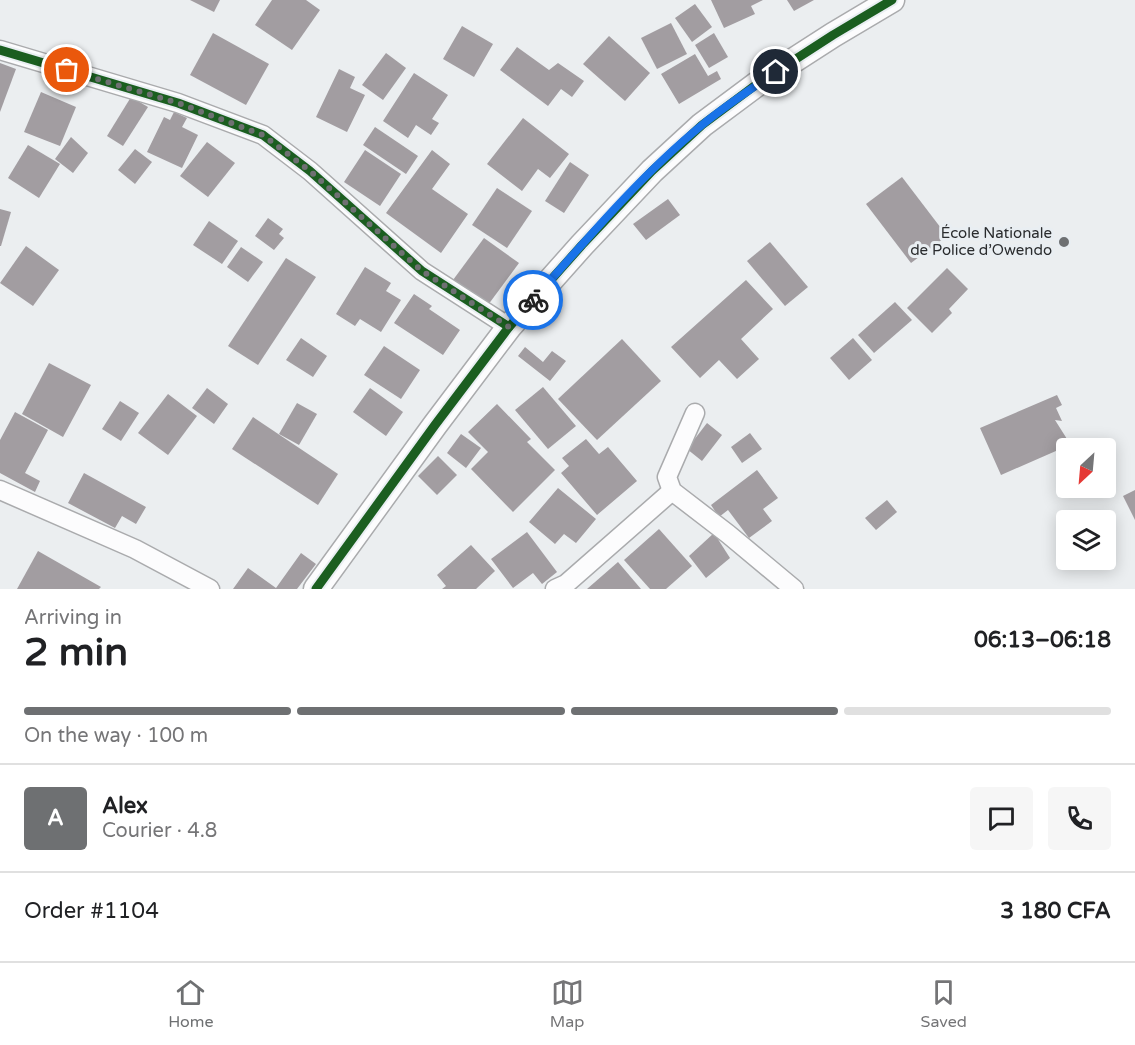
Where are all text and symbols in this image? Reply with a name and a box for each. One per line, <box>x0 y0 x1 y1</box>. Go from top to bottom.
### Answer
pin <box>41 44 92 95</box>
pin <box>750 46 801 97</box>
icon: bag <box>50 53 83 86</box>
icon: home <box>759 55 792 88</box>
place label: École Nationale de Police d’Owendo <box>910 224 1052 259</box>
marker: École Nationale de Police d’Owendo <box>1057 235 1071 249</box>
courier <box>503 270 563 330</box>
icon: bike <box>517 284 550 317</box>
north arrow <box>1056 438 1116 498</box>
map controls <box>1056 438 1116 570</box>
button: layers <box>1056 510 1116 570</box>
text: Arriving in <box>24 606 122 630</box>
text: 06:13–06:18 <box>974 627 1111 653</box>
text: 2 min <box>24 629 128 676</box>
text: On the way · 100 m <box>24 724 208 748</box>
button: chat <box>970 787 1033 850</box>
button: phone <box>1048 787 1111 850</box>
text: Alex <box>102 793 148 819</box>
text: A <box>47 805 64 831</box>
text: Courier · 4.8 <box>102 819 217 843</box>
text: Order #1104 <box>24 898 159 924</box>
text: 3 180 CFA <box>1000 898 1111 924</box>
tab: Home <box>168 976 213 1032</box>
tab: Map <box>550 976 584 1032</box>
tab: Saved <box>921 976 967 1032</box>

